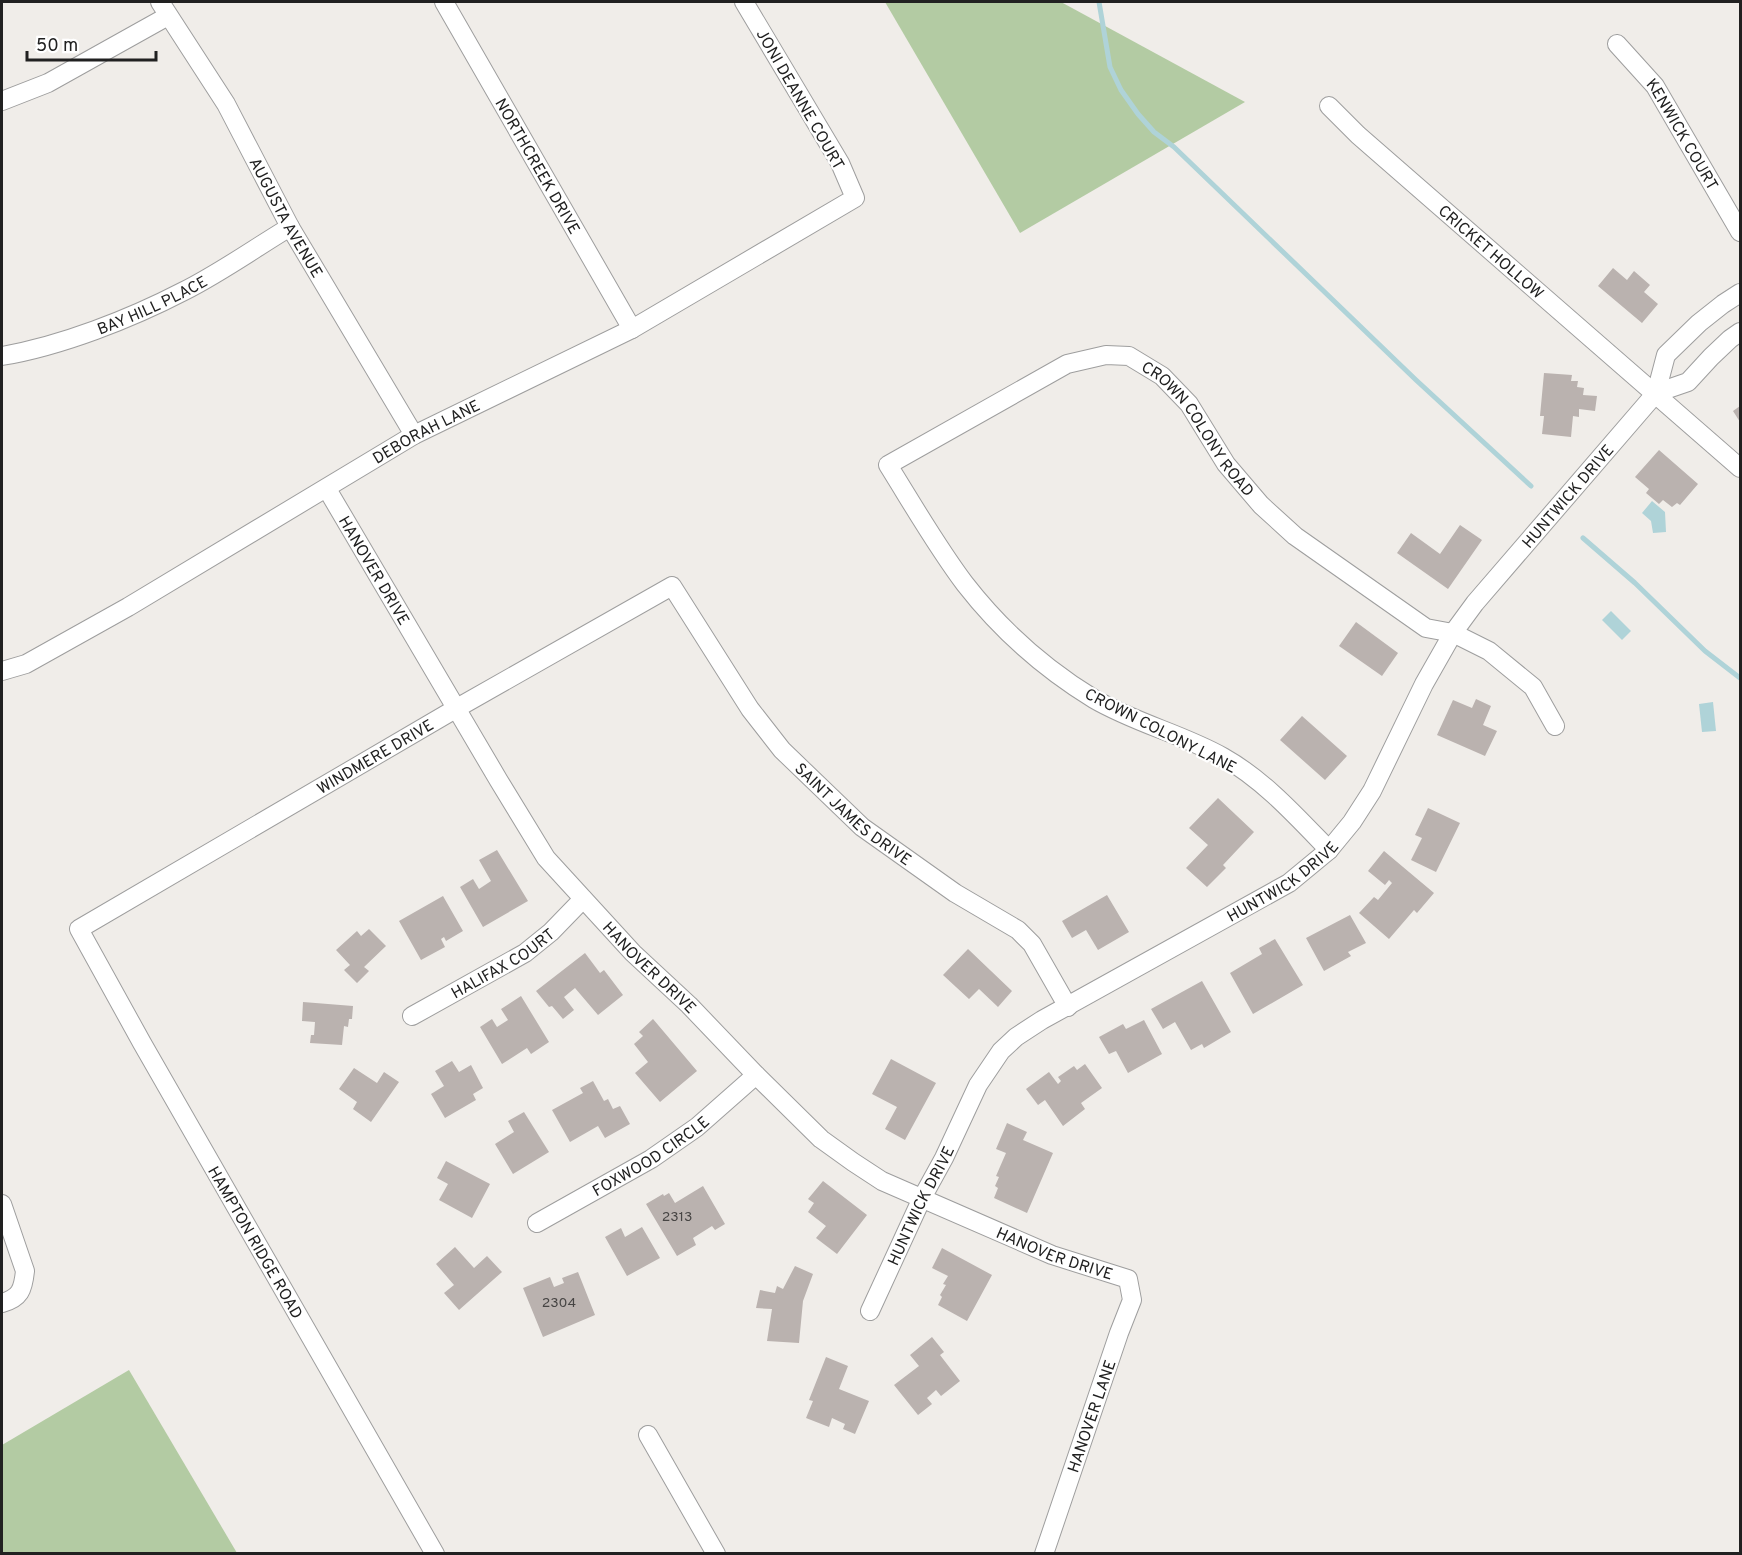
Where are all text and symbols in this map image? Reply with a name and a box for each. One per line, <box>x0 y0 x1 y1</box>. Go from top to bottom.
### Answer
scale bar <box>27 24 156 62</box>
street label: JONI DEANNE COURT <box>751 26 848 174</box>
text: 50 m <box>36 35 78 58</box>
street label: KENWICK COURT <box>1641 75 1721 194</box>
street label: NORTHCREEK DRIVE <box>490 95 583 238</box>
street label: AUGUSTA AVENUE <box>244 155 326 282</box>
street label: CRICKET HOLLOW <box>1433 201 1547 304</box>
street label: BAY HILL PLACE <box>95 272 211 340</box>
street label: CROWN COLONY ROAD <box>1137 358 1257 501</box>
street label: DEBORAH LANE <box>370 396 484 470</box>
street label: HUNTWICK DRIVE <box>1519 441 1619 553</box>
street label: HANOVER DRIVE <box>333 513 413 629</box>
street label: CROWN COLONY LANE <box>1081 685 1239 779</box>
street label: WINDMERE DRIVE <box>314 716 438 800</box>
street label: SAINT JAMES DRIVE <box>790 760 915 871</box>
street label: HUNTWICK DRIVE <box>1224 838 1344 927</box>
street label: HANOVER DRIVE <box>597 918 700 1019</box>
street label: HALIFAX COURT <box>448 925 560 1004</box>
street label: FOXWOOD CIRCLE <box>589 1113 715 1202</box>
street label: HUNTWICK DRIVE <box>884 1143 960 1269</box>
street label: HAMPTON RIDGE ROAD <box>202 1163 306 1323</box>
house number: 2313 <box>662 1209 692 1226</box>
street label: HANOVER DRIVE <box>993 1224 1115 1286</box>
house number: 2304 <box>542 1295 576 1312</box>
street label: HANOVER LANE <box>1064 1358 1122 1476</box>

